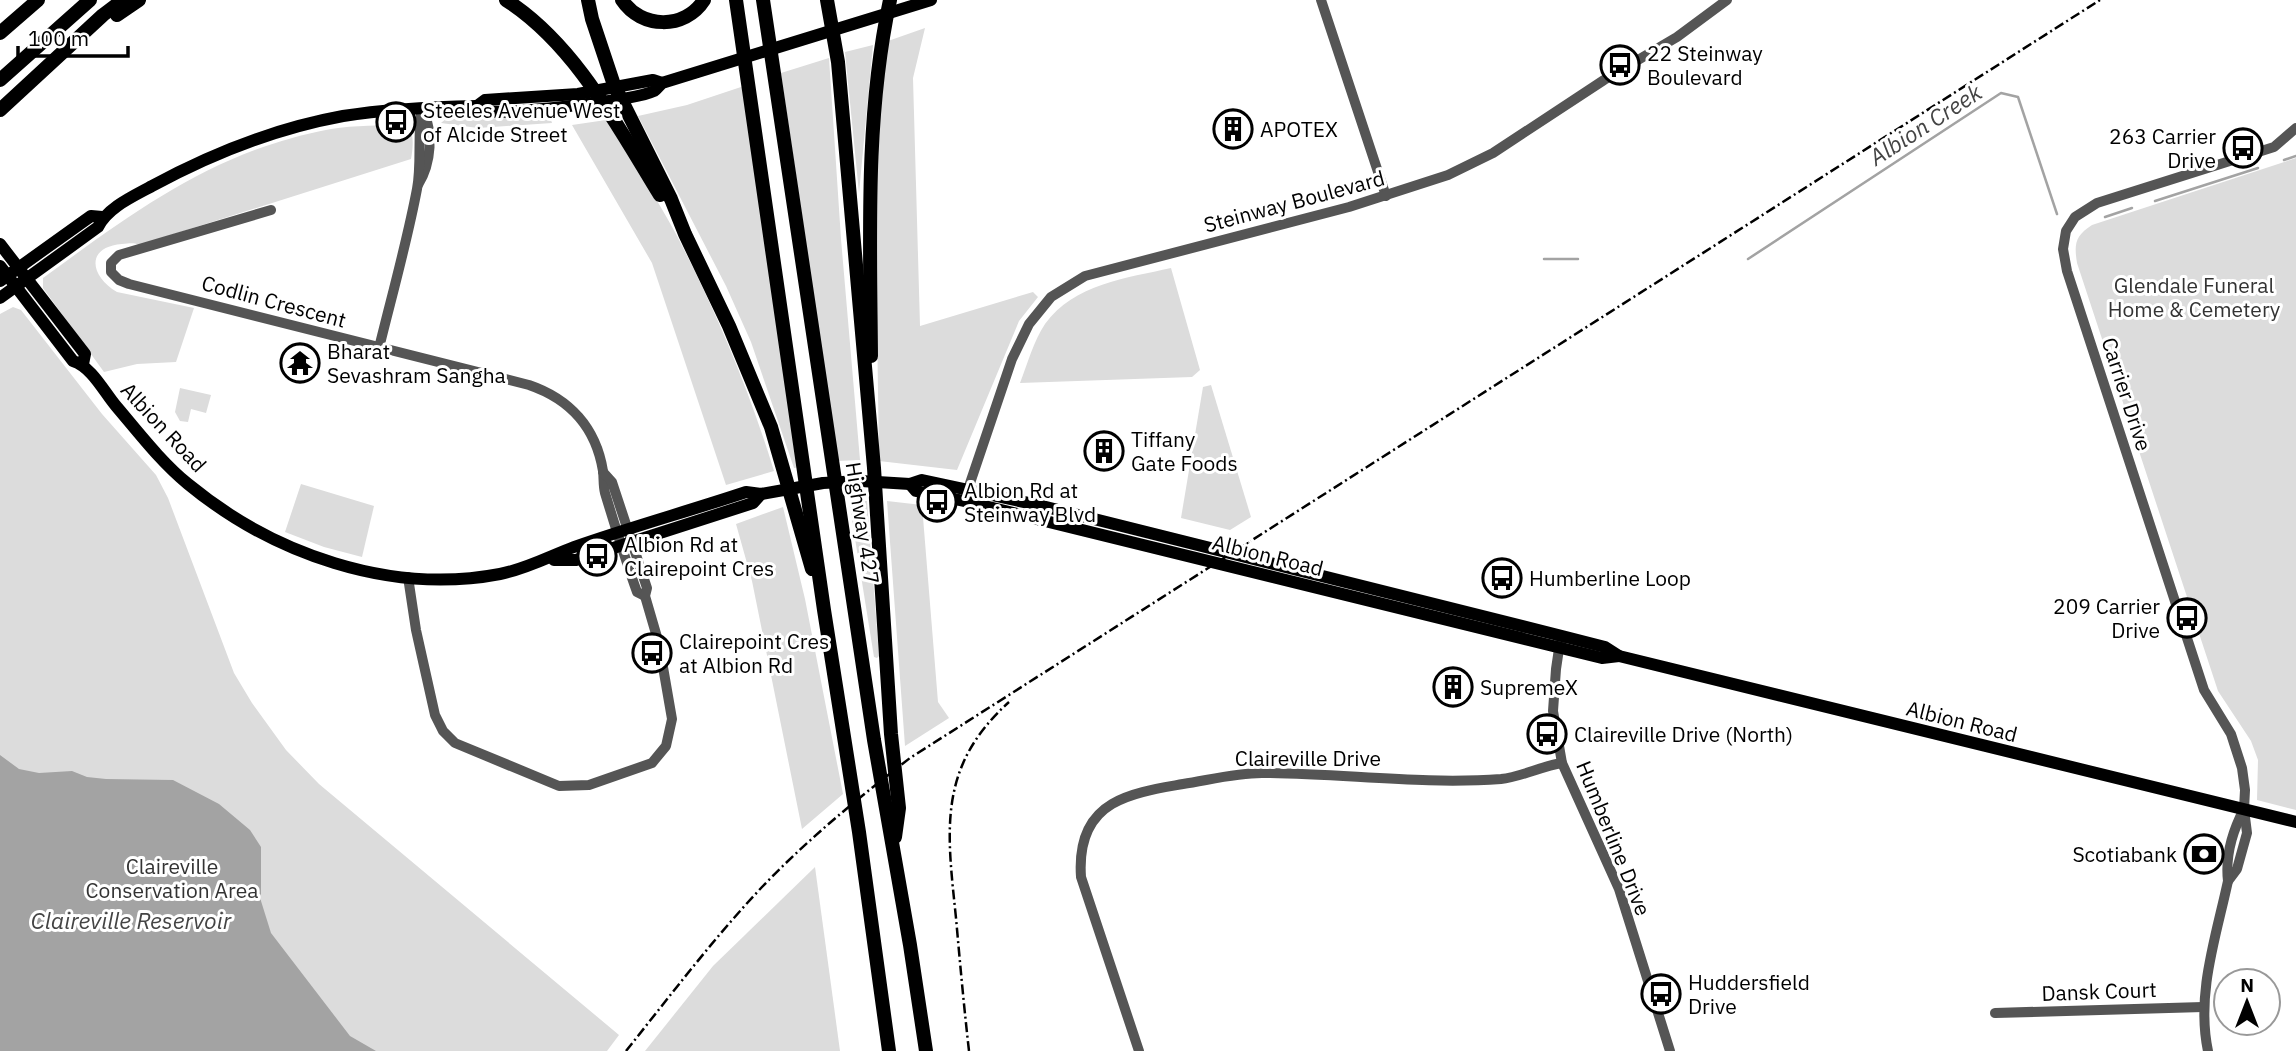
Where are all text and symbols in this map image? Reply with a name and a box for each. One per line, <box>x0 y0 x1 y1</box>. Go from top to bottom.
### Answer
scale bar <box>18 14 128 58</box>
text: 100 m <box>28 24 89 52</box>
place label: 22 Steinway Boulevard <box>1647 39 1763 91</box>
bus stop icon: 22 Steinway Boulevard <box>1599 44 1641 86</box>
water label: Albion Creek <box>1862 76 1988 172</box>
place label: Steeles Avenue West of Alcide Street <box>423 96 620 148</box>
bus stop icon: Steeles Avenue West of Alcide Street <box>375 101 417 143</box>
building icon: APOTEX <box>1212 108 1254 150</box>
place label: APOTEX <box>1260 115 1338 143</box>
place label: 263 Carrier Drive <box>2109 122 2216 174</box>
bus stop icon: 263 Carrier Drive <box>2222 127 2264 169</box>
street label: Steinway Boulevard <box>1200 163 1388 239</box>
street label: Codlin Crescent <box>199 268 349 334</box>
park label: Glendale Funeral Home & Cemetery <box>2108 271 2281 323</box>
street label: Carrier Drive <box>2095 334 2159 454</box>
place label: Bharat Sevashram Sangha <box>327 337 506 389</box>
temple icon: Bharat Sevashram Sangha <box>279 342 321 384</box>
street label: Albion Road <box>115 376 213 478</box>
place label: Tiffany Gate Foods <box>1131 425 1238 477</box>
building icon: Tiffany Gate Foods <box>1083 430 1125 472</box>
street label: Highway 427 <box>840 460 886 586</box>
place label: Albion Rd at Steinway Blvd <box>964 476 1096 528</box>
bus stop icon: Albion Rd at Steinway Blvd <box>916 481 958 523</box>
street label: Albion Road <box>1210 528 1326 582</box>
place label: Albion Rd at Clairepoint Cres <box>624 530 774 582</box>
bus stop icon: Albion Rd at Clairepoint Cres <box>576 535 618 577</box>
bus stop icon: Humberline Loop <box>1481 557 1523 599</box>
place label: Humberline Loop <box>1529 564 1691 592</box>
place label: 209 Carrier Drive <box>2053 592 2160 644</box>
bus stop icon: 209 Carrier Drive <box>2166 597 2208 639</box>
place label: Clairepoint Cres at Albion Rd <box>679 627 829 679</box>
bus stop icon: Clairepoint Cres at Albion Rd <box>631 632 673 674</box>
building icon: SupremeX <box>1432 666 1474 708</box>
place label: SupremeX <box>1480 673 1578 701</box>
street label: Albion Road <box>1904 694 2020 748</box>
bus stop icon: Claireville Drive (North) <box>1526 713 1568 755</box>
place label: Claireville Drive (North) <box>1574 720 1793 748</box>
street label: Claireville Drive <box>1235 744 1381 772</box>
street label: Humberline Drive <box>1570 756 1658 920</box>
bank icon: Scotiabank <box>2183 833 2225 875</box>
place label: Scotiabank <box>2072 840 2177 868</box>
park label: Claireville Conservation Area <box>86 852 258 904</box>
water label: Claireville Reservoir <box>31 905 232 935</box>
north arrow <box>2212 967 2282 1037</box>
place label: Huddersfield Drive <box>1688 968 1810 1020</box>
bus stop icon: Huddersfield Drive <box>1640 973 1682 1015</box>
text: N <box>2240 973 2254 997</box>
street label: Dansk Court <box>2041 975 2157 1007</box>

